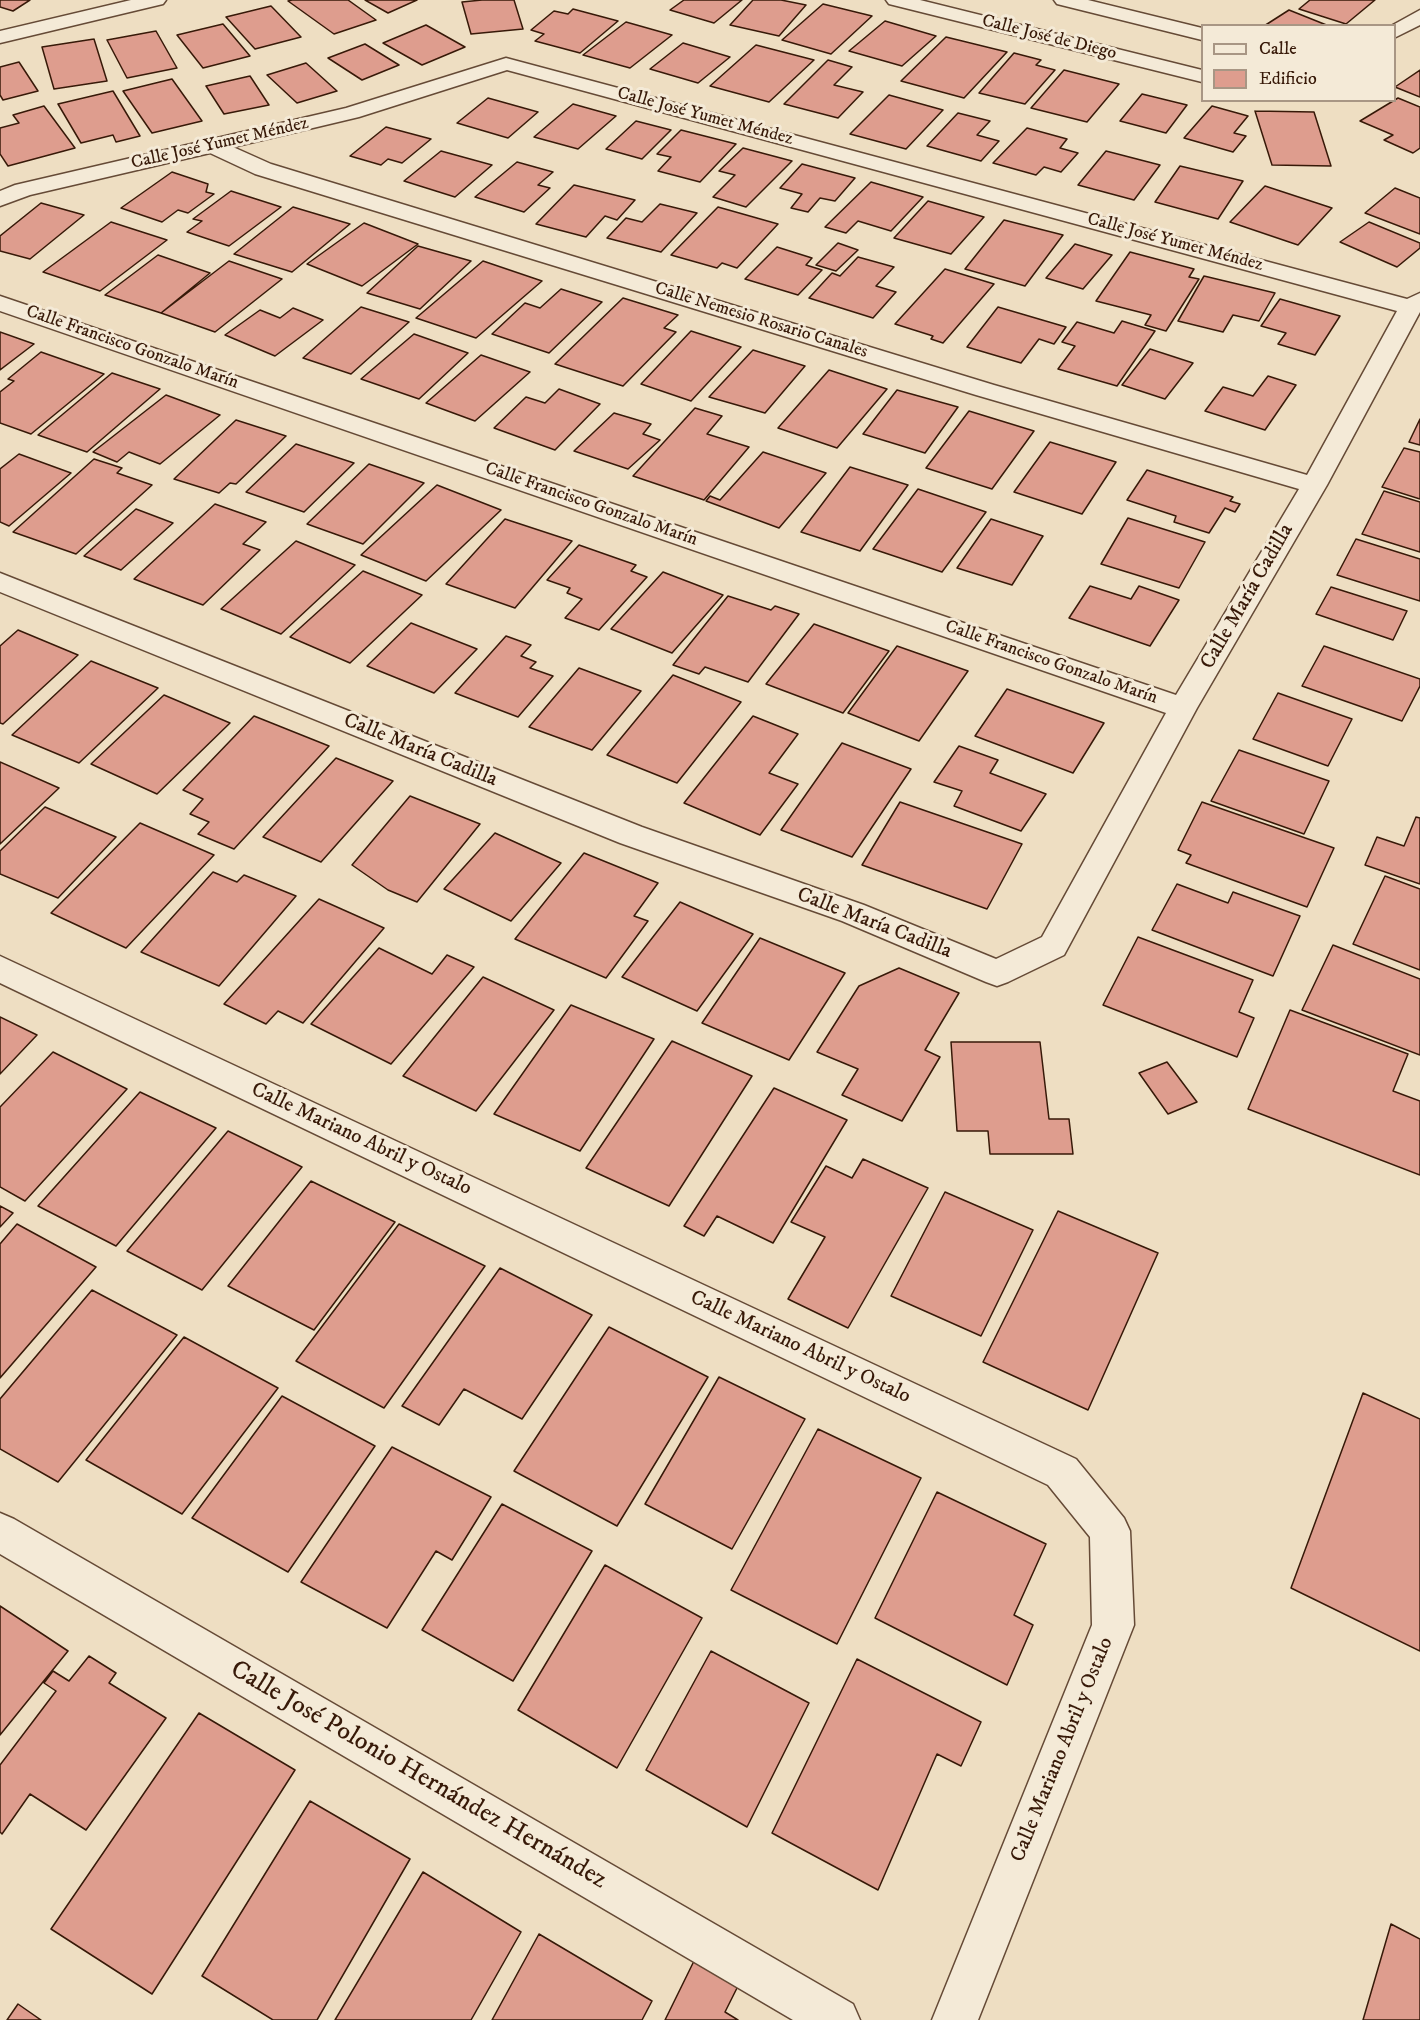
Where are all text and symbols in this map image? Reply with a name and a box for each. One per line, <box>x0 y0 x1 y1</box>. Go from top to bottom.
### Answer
street label: Calle José de Diego <box>979 11 1119 65</box>
legend <box>1201 24 1396 102</box>
text: Calle <box>1259 38 1297 60</box>
text: Edificio <box>1259 68 1317 90</box>
street label: Calle José Yumet Méndez <box>615 83 795 151</box>
street label: Calle José Yumet Méndez <box>129 113 311 175</box>
street label: Calle José Yumet Méndez <box>1085 209 1265 277</box>
street label: Calle Nemesio Rosario Canales <box>652 278 870 364</box>
street label: Calle Francisco Gonzalo Marín <box>23 301 241 395</box>
street label: Calle Francisco Gonzalo Marín <box>482 458 700 552</box>
street label: Calle María Cadilla <box>1196 520 1300 674</box>
street label: Calle Francisco Gonzalo Marín <box>942 616 1160 710</box>
street label: Calle María Cadilla <box>339 709 501 793</box>
street label: Calle María Cadilla <box>793 883 955 965</box>
street label: Calle Mariano Abril y Ostalo <box>247 1078 475 1202</box>
street label: Calle Mariano Abril y Ostalo <box>686 1286 914 1410</box>
street label: Calle Mariano Abril y Ostalo <box>1006 1634 1120 1866</box>
street label: Calle José Polonio Hernández Hernández <box>224 1655 612 1897</box>

